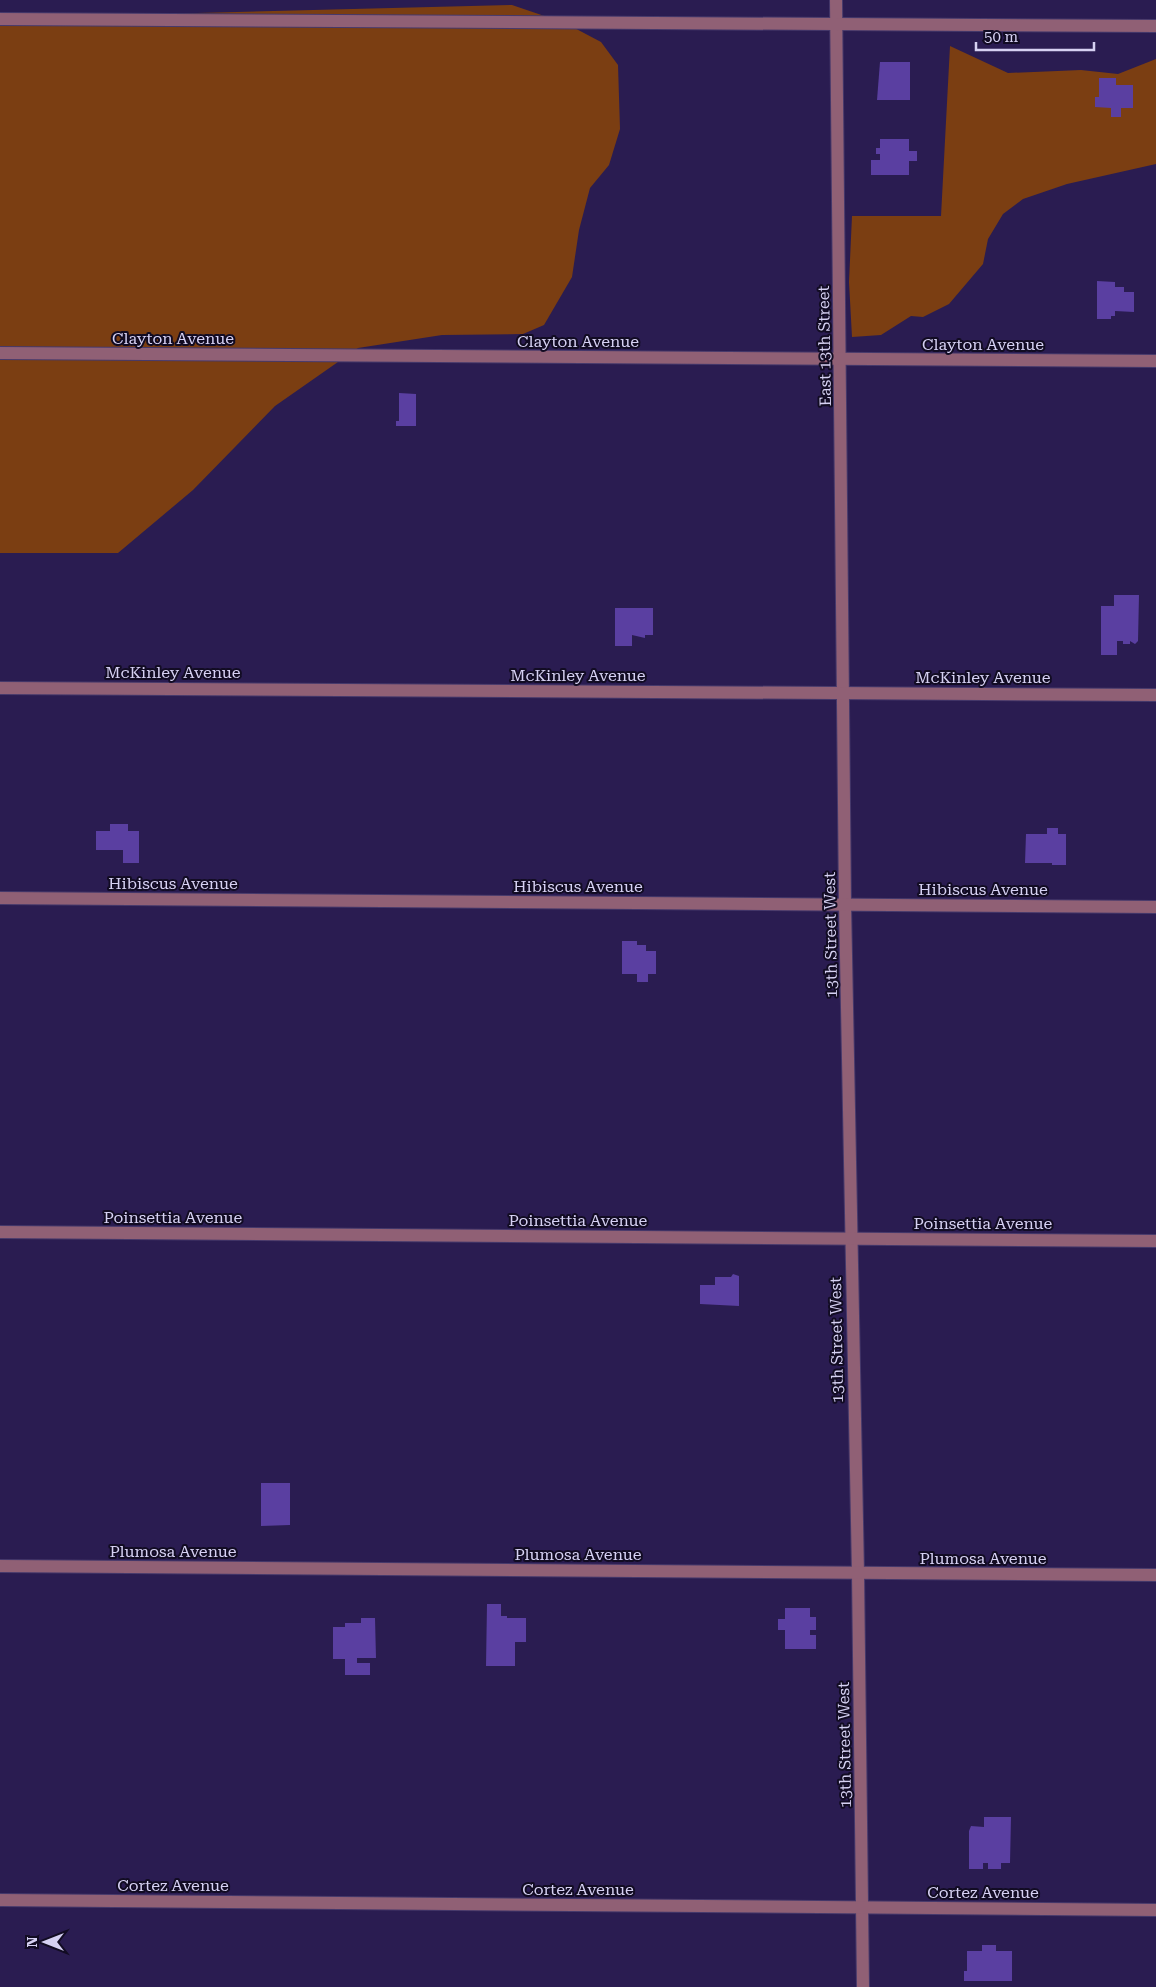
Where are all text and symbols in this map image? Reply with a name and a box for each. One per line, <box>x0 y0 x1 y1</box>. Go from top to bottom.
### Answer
scale bar <box>976 20 1094 52</box>
text: 50 m <box>984 28 1019 46</box>
street label: East 13th Street <box>814 285 835 407</box>
street label: Clayton Avenue <box>112 329 234 348</box>
street label: Clayton Avenue <box>517 332 639 351</box>
street label: Clayton Avenue <box>922 335 1044 354</box>
street label: McKinley Avenue <box>105 663 241 682</box>
street label: McKinley Avenue <box>510 666 646 685</box>
street label: McKinley Avenue <box>915 668 1051 687</box>
street label: 13th Street West <box>820 872 841 998</box>
street label: Hibiscus Avenue <box>108 874 238 893</box>
street label: Hibiscus Avenue <box>513 877 643 896</box>
street label: Hibiscus Avenue <box>918 880 1048 899</box>
street label: Poinsettia Avenue <box>104 1208 243 1227</box>
street label: Poinsettia Avenue <box>509 1211 648 1230</box>
street label: Poinsettia Avenue <box>914 1214 1053 1233</box>
street label: 13th Street West <box>826 1277 847 1403</box>
street label: Plumosa Avenue <box>109 1542 237 1561</box>
street label: Plumosa Avenue <box>514 1545 642 1564</box>
street label: Plumosa Avenue <box>919 1549 1047 1568</box>
street label: 13th Street West <box>834 1682 855 1808</box>
street label: Cortez Avenue <box>117 1876 229 1895</box>
street label: Cortez Avenue <box>522 1880 634 1899</box>
street label: Cortez Avenue <box>927 1883 1039 1902</box>
north arrow <box>20 1917 70 1967</box>
text: N <box>24 1936 40 1947</box>

